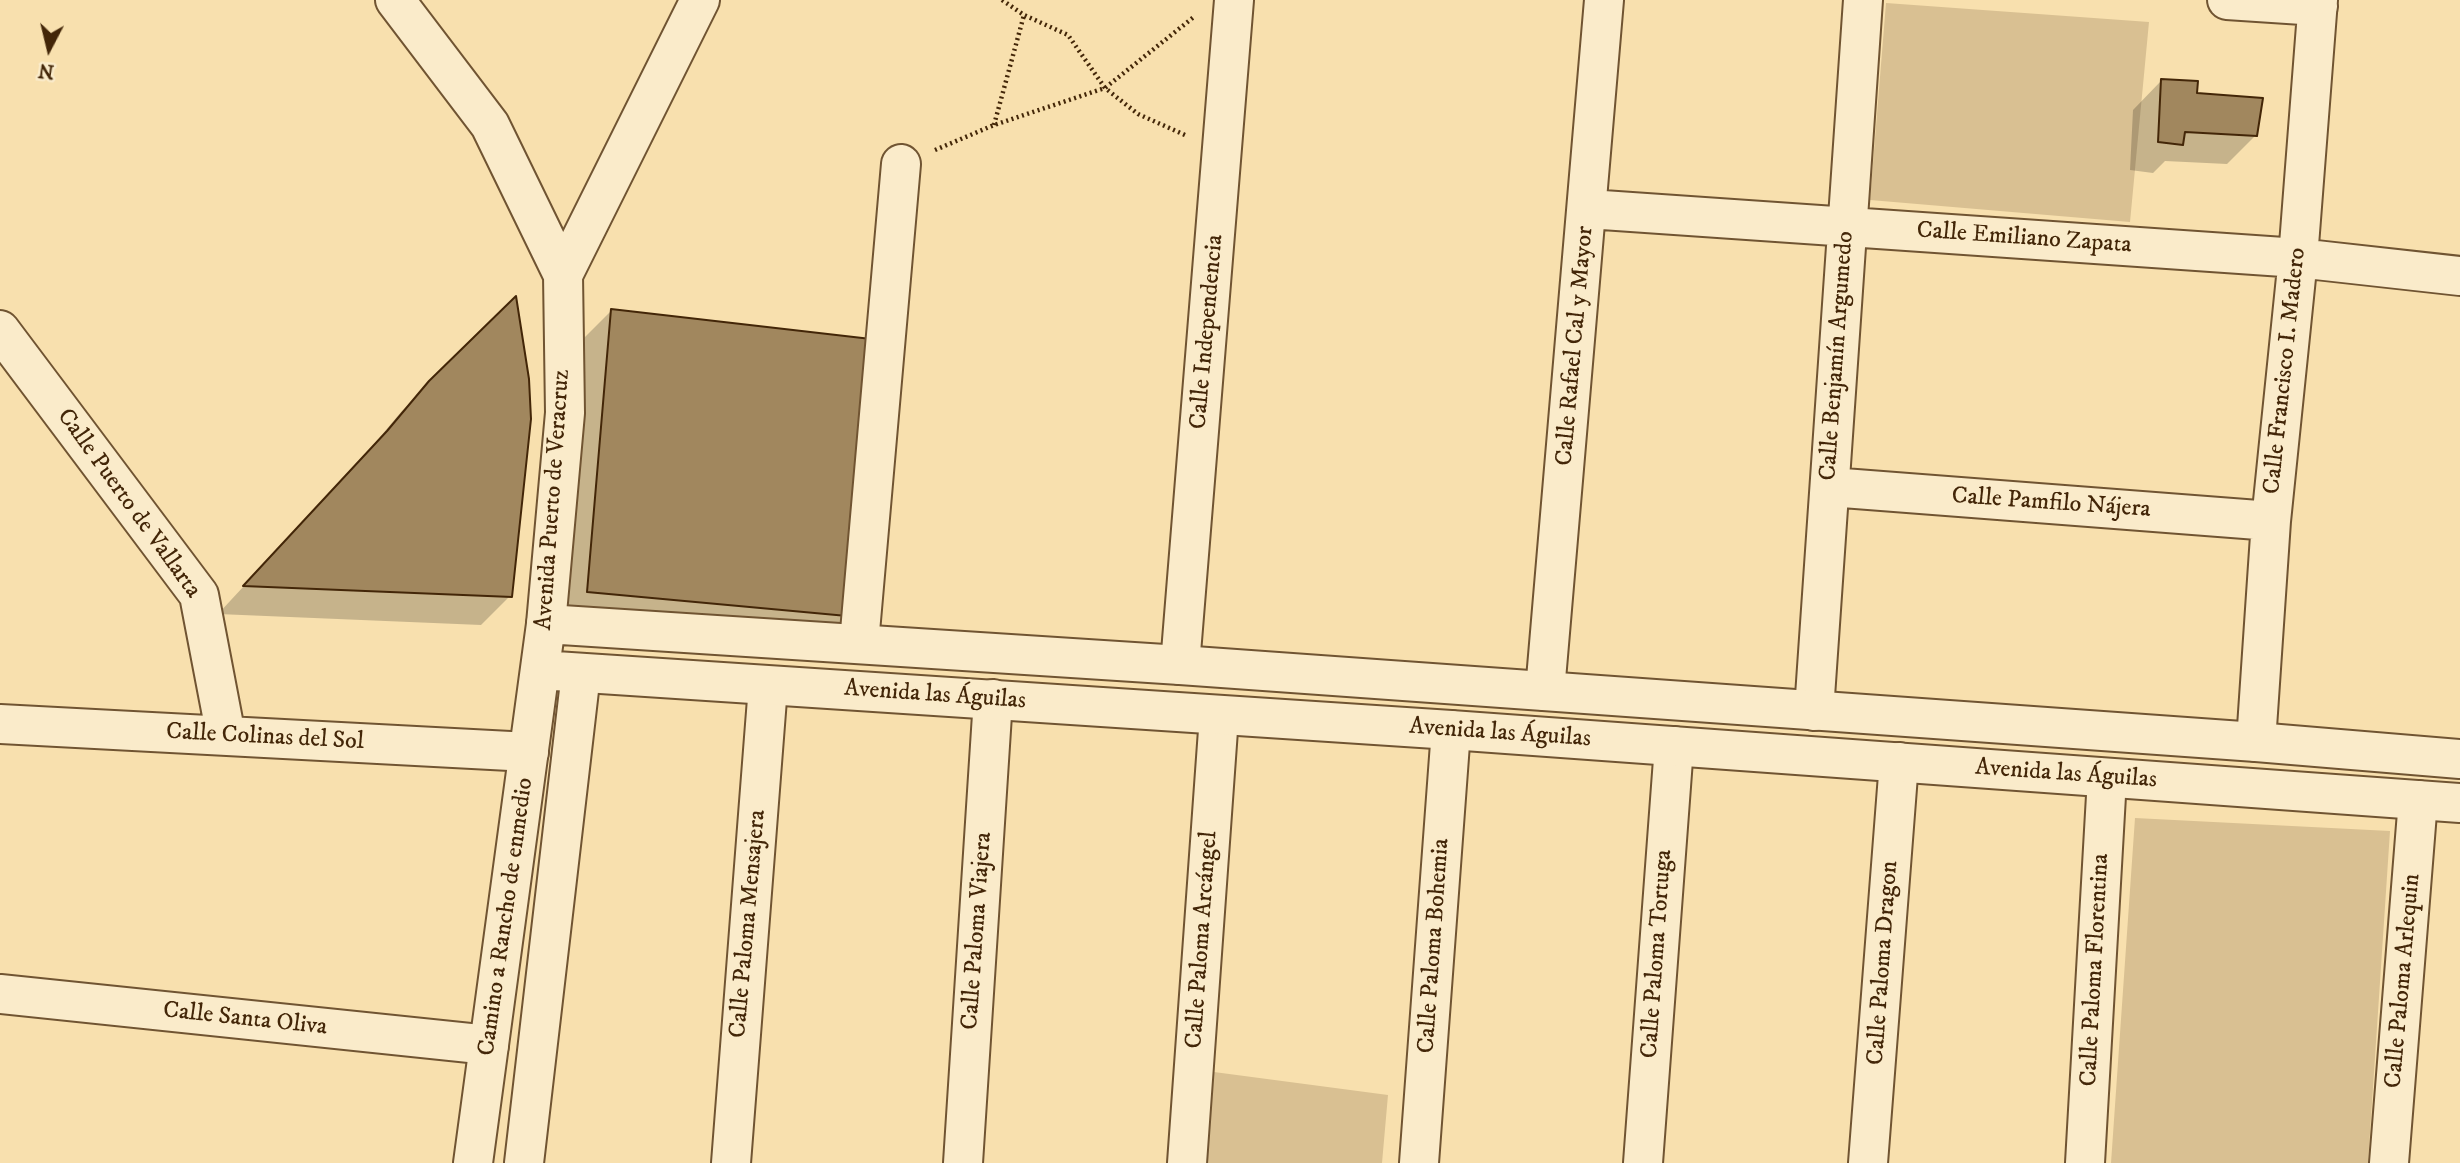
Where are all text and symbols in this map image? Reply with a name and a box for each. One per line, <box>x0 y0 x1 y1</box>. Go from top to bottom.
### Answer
north arrow <box>14 14 84 84</box>
text: N <box>37 58 56 83</box>
street label: Calle Emiliano Zapata <box>1916 217 2132 261</box>
street label: Calle Rafael Cal y Mayor <box>1551 225 1601 467</box>
street label: Calle Benjamín Argumedo <box>1815 230 1861 482</box>
street label: Calle Independencia <box>1185 233 1231 431</box>
street label: Calle Francisco I. Madero <box>2259 246 2313 496</box>
street label: Avenida Puerto de Veracruz <box>531 369 577 631</box>
street label: Calle Puerto de Vallarta <box>50 404 206 604</box>
street label: Calle Pamfilo Nájera <box>1951 483 2151 525</box>
street label: Avenida las Águilas <box>843 675 1027 717</box>
street label: Avenida las Águilas <box>1408 713 1592 755</box>
street label: Calle Colinas del Sol <box>165 718 365 758</box>
street label: Avenida las Águilas <box>1974 754 2158 796</box>
street label: Camino a Rancho de enmedio <box>473 776 541 1058</box>
street label: Calle Paloma Mensajera <box>725 809 773 1039</box>
street label: Calle Paloma Arcángel <box>1181 830 1225 1050</box>
street label: Calle Paloma Viajera <box>957 831 999 1031</box>
street label: Calle Paloma Bohemia <box>1413 838 1457 1054</box>
street label: Calle Paloma Tortuga <box>1636 849 1680 1059</box>
street label: Calle Paloma Florentina <box>2076 853 2116 1087</box>
street label: Calle Paloma Dragon <box>1862 860 1906 1066</box>
street label: Calle Paloma Arlequin <box>2380 873 2428 1089</box>
street label: Calle Santa Oliva <box>162 997 328 1043</box>

